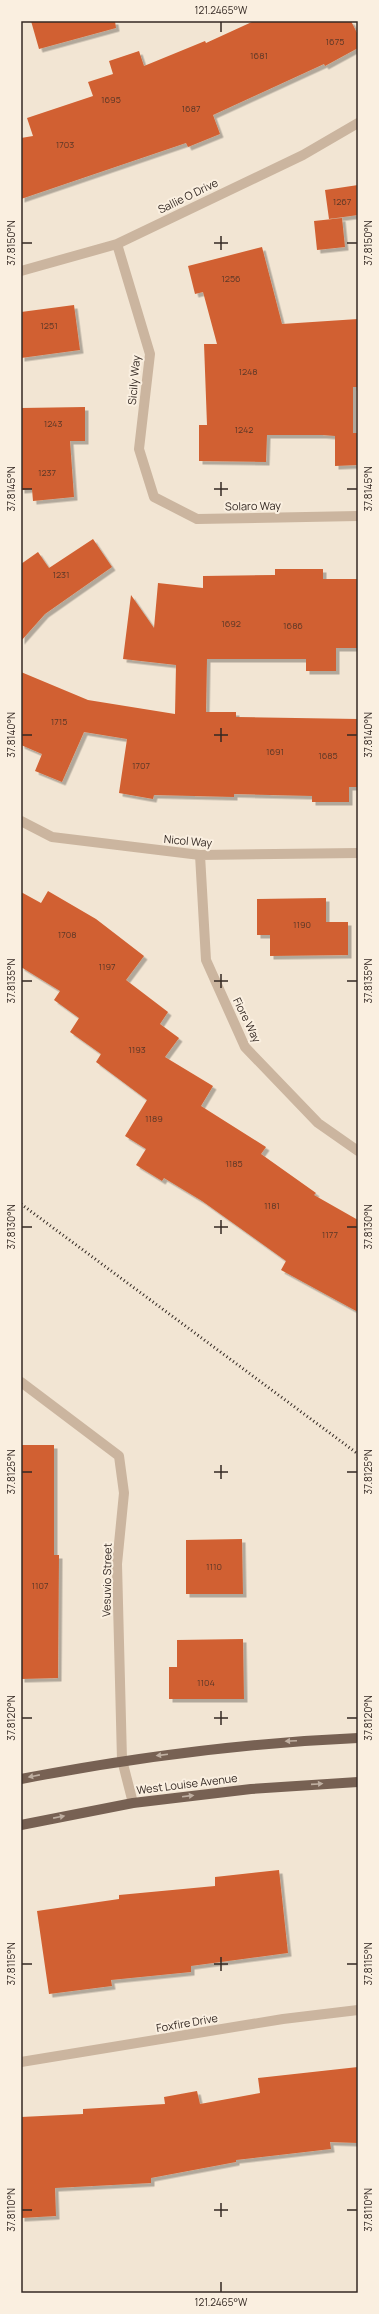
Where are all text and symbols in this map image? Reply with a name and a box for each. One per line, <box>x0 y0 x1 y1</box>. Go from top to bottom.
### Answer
text: 121.2465°W <box>195 3 248 17</box>
house number: 1675 <box>326 35 344 48</box>
house number: 1681 <box>250 49 268 62</box>
house number: 1695 <box>101 93 121 106</box>
house number: 1687 <box>182 102 201 115</box>
house number: 1703 <box>56 138 74 151</box>
street label: Sallie O Drive <box>155 174 221 217</box>
house number: 1267 <box>333 195 352 208</box>
text: 37.8150°N <box>4 220 18 266</box>
text: 37.8150°N <box>361 220 375 266</box>
house number: 1256 <box>221 272 241 285</box>
house number: 1251 <box>40 319 58 332</box>
street label: Sicily Way <box>124 354 143 405</box>
house number: 1248 <box>239 365 258 378</box>
house number: 1243 <box>44 417 62 430</box>
house number: 1242 <box>235 423 253 436</box>
text: 37.8145°N <box>4 466 18 512</box>
house number: 1237 <box>38 466 57 479</box>
text: 37.8145°N <box>361 466 375 512</box>
street label: Solaro Way <box>225 498 281 513</box>
house number: 1231 <box>52 568 70 581</box>
house number: 1692 <box>221 617 241 630</box>
house number: 1686 <box>283 619 303 632</box>
text: 37.8140°N <box>4 712 18 758</box>
text: 37.8140°N <box>361 712 375 758</box>
house number: 1715 <box>51 715 67 728</box>
house number: 1691 <box>266 745 284 758</box>
house number: 1685 <box>318 749 338 762</box>
house number: 1707 <box>132 759 150 772</box>
street label: Nicol Way <box>163 831 213 850</box>
house number: 1190 <box>293 918 311 931</box>
house number: 1708 <box>58 928 76 941</box>
text: 37.8135°N <box>4 958 18 1003</box>
text: 37.8135°N <box>361 958 375 1003</box>
house number: 1197 <box>98 960 116 973</box>
street label: Fiore Way <box>230 995 265 1045</box>
house number: 1193 <box>128 1043 146 1056</box>
house number: 1189 <box>145 1112 163 1125</box>
house number: 1185 <box>225 1157 243 1170</box>
house number: 1181 <box>264 1199 280 1212</box>
text: 37.8130°N <box>4 1204 18 1250</box>
text: 37.8130°N <box>361 1204 375 1250</box>
house number: 1177 <box>322 1228 339 1241</box>
text: 37.8125°N <box>4 1449 18 1494</box>
text: 37.8125°N <box>361 1449 375 1494</box>
street label: Vesuvio Street <box>98 1543 115 1617</box>
house number: 1110 <box>206 1560 222 1573</box>
house number: 1107 <box>31 1579 49 1592</box>
house number: 1104 <box>197 1676 215 1689</box>
text: 37.8120°N <box>4 1695 18 1741</box>
text: 37.8120°N <box>361 1695 375 1741</box>
one-way arrow <box>285 1738 297 1745</box>
one-way arrow <box>156 1752 168 1758</box>
street label: West Louise Avenue <box>136 1770 239 1797</box>
one-way arrow <box>27 1773 40 1779</box>
one-way arrow <box>311 1781 323 1788</box>
one-way arrow <box>181 1793 194 1800</box>
one-way arrow <box>53 1814 65 1820</box>
text: 37.8115°N <box>4 1942 18 1986</box>
text: 37.8115°N <box>361 1942 375 1986</box>
street label: Foxfire Drive <box>155 2010 220 2035</box>
text: 37.8110°N <box>4 2188 18 2232</box>
text: 37.8110°N <box>361 2188 375 2232</box>
text: 121.2465°W <box>195 2295 248 2309</box>

